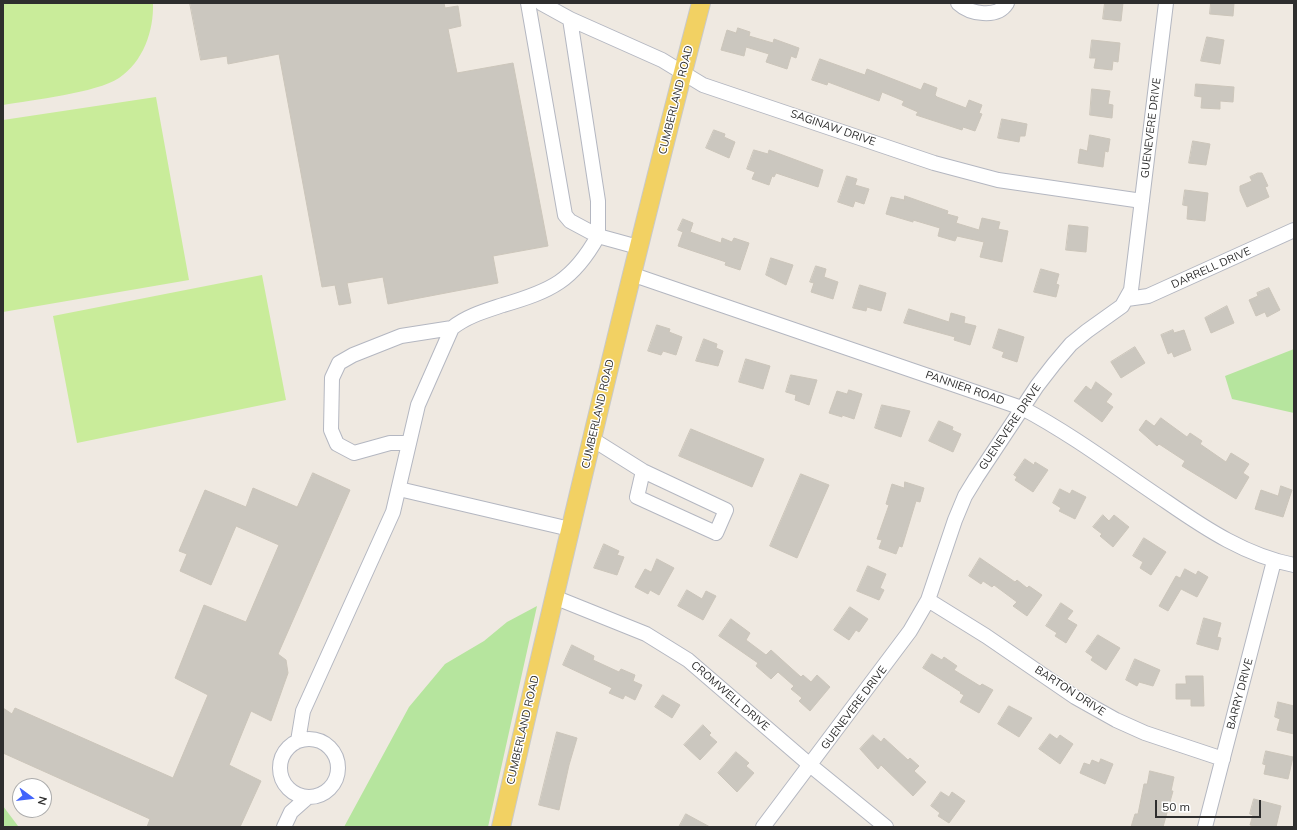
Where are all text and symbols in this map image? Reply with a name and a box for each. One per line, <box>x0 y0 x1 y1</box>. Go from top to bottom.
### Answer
street label: CUMBERLAND ROAD <box>656 44 696 156</box>
street label: GUENEVERE DRIVE <box>1138 77 1164 179</box>
street label: SAGINAW DRIVE <box>789 107 877 149</box>
street label: DARRELL DRIVE <box>1169 245 1253 291</box>
street label: CUMBERLAND ROAD <box>579 358 617 470</box>
street label: PANNIER ROAD <box>924 368 1006 408</box>
street label: GUENEVERE DRIVE <box>976 381 1044 473</box>
street label: BARRY DRIVE <box>1224 657 1256 731</box>
street label: CROMWELL DRIVE <box>688 658 772 734</box>
street label: BARTON DRIVE <box>1032 663 1108 719</box>
street label: GUENEVERE DRIVE <box>818 664 890 752</box>
street label: CUMBERLAND ROAD <box>504 674 542 786</box>
north arrow <box>12 778 52 818</box>
scale bar <box>1157 792 1263 818</box>
text: N <box>35 795 50 807</box>
text: 50 m <box>1162 799 1190 814</box>

